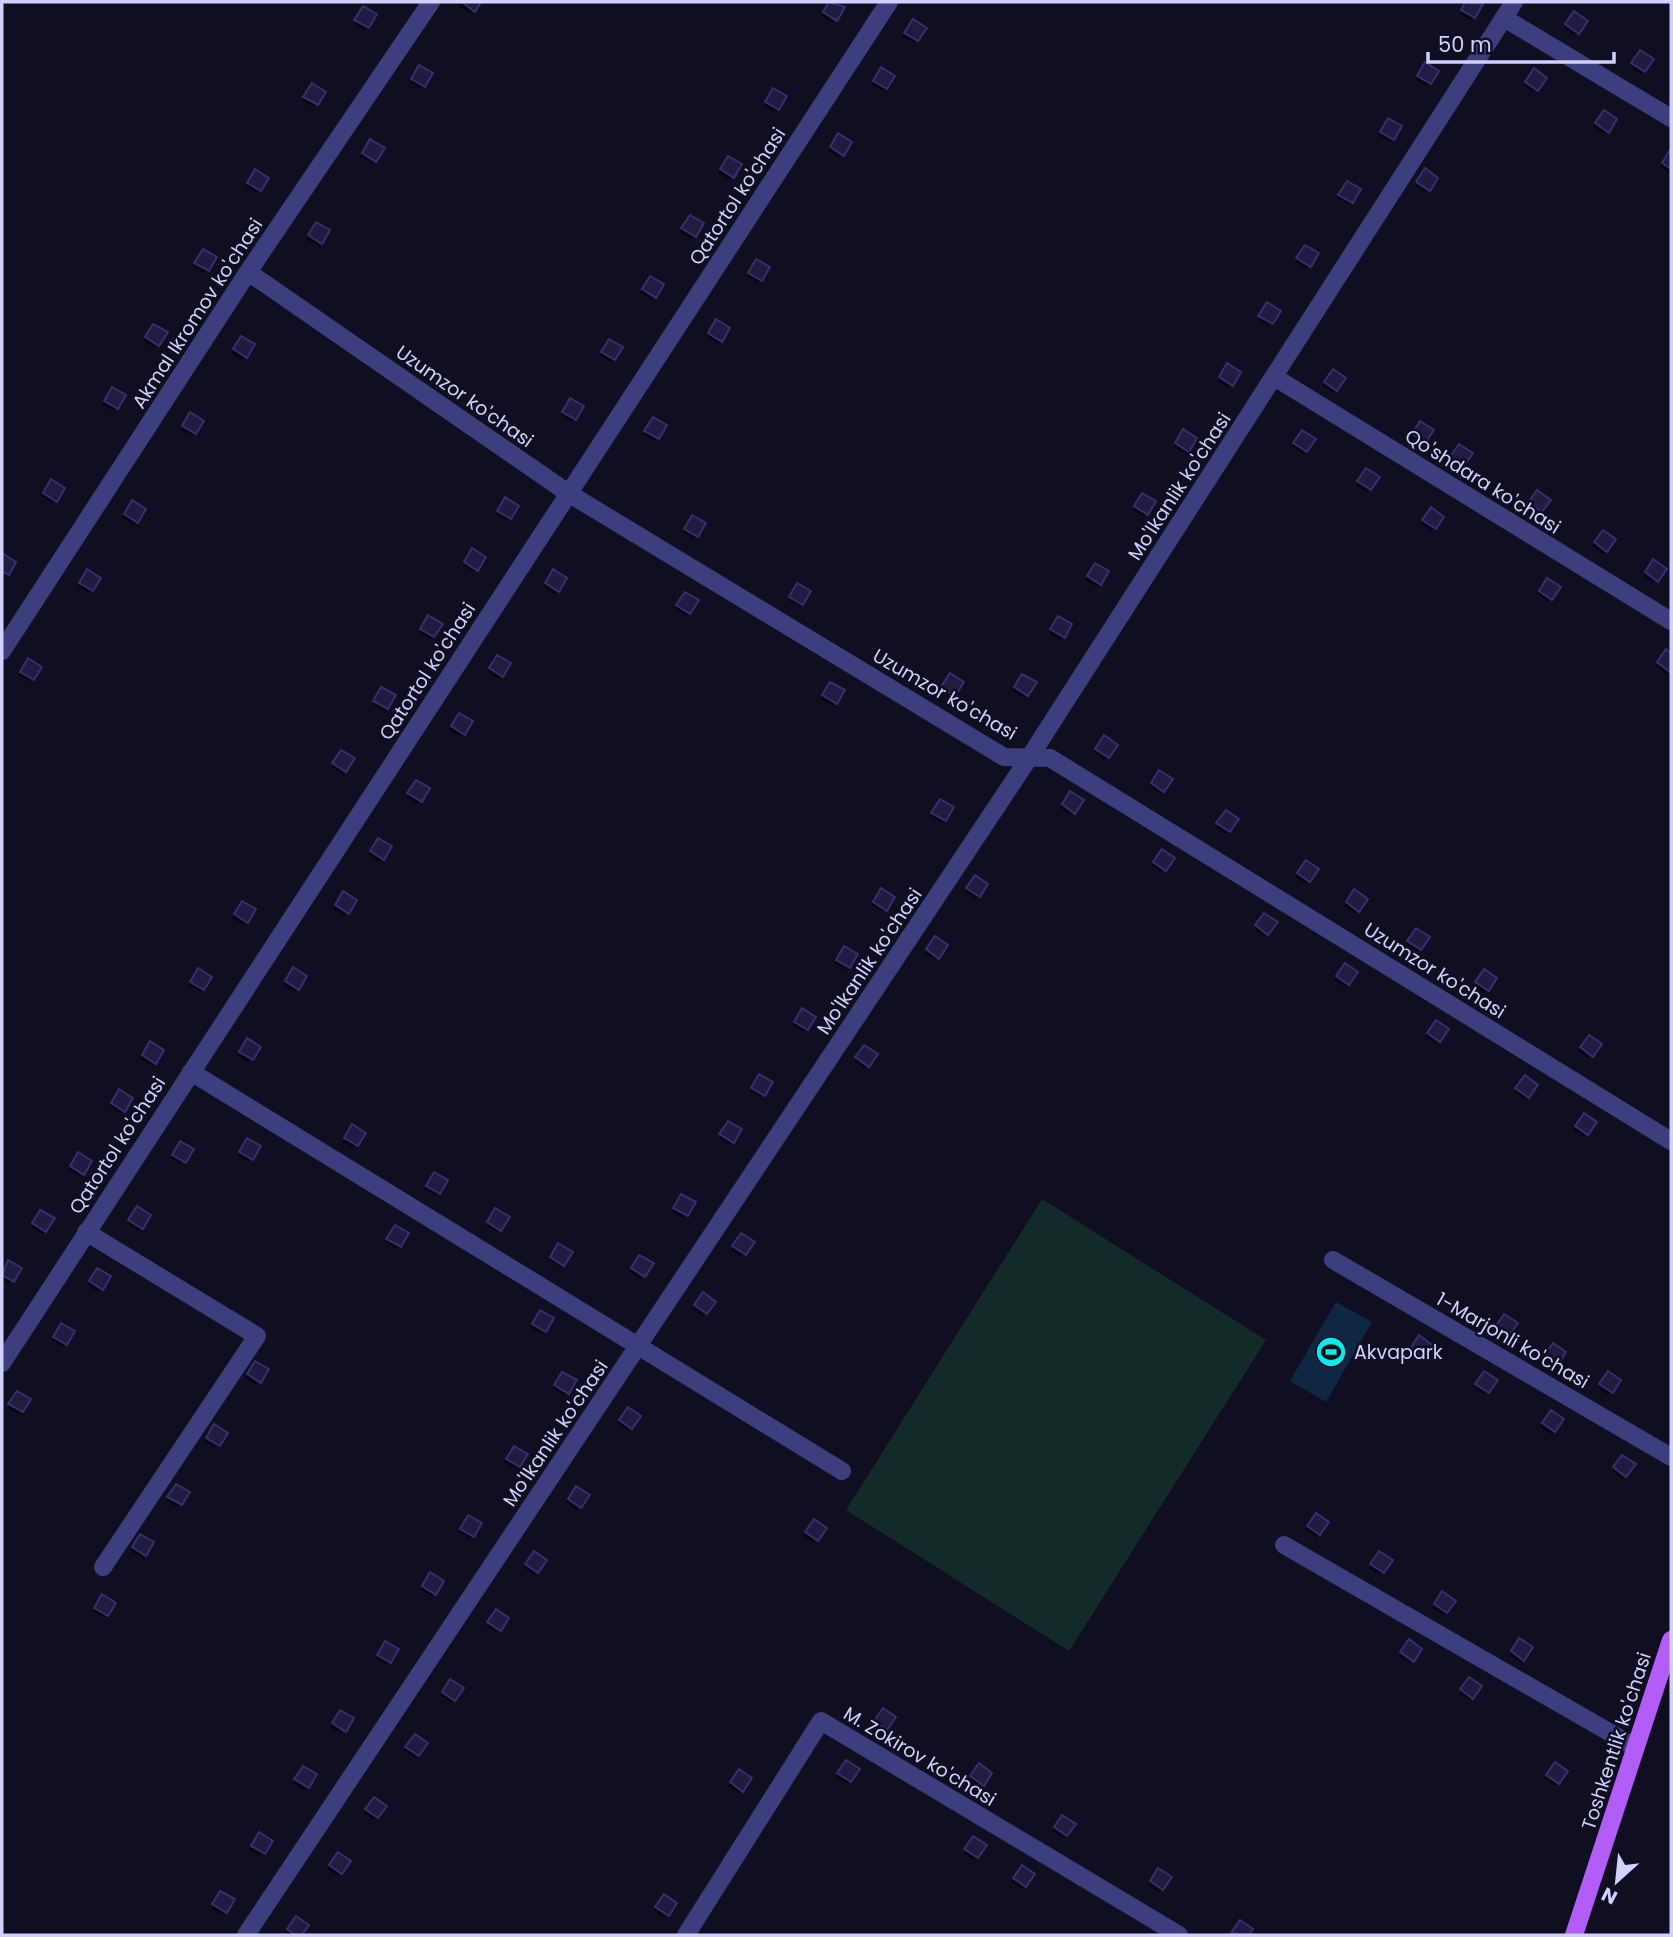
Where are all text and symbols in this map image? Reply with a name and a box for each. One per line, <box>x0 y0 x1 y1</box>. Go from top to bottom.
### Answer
scale bar <box>1428 21 1614 65</box>
text: 50 m <box>1438 30 1492 59</box>
street label: Qatortol ko'chasi <box>683 122 792 270</box>
street label: Akmal Ikromov ko'chasi <box>126 213 269 414</box>
street label: Uzumzor ko'chasi <box>391 339 539 454</box>
street label: Mo'lkanlik ko'chasi <box>1121 407 1237 565</box>
street label: Qo'shdara ko'chasi <box>1400 423 1566 540</box>
street label: Qatortol ko'chasi <box>373 597 482 745</box>
street label: Uzumzor ko'chasi <box>868 642 1022 747</box>
street label: Mo'lkanlik ko'chasi <box>810 883 929 1040</box>
street label: Uzumzor ko'chasi <box>1359 916 1511 1025</box>
street label: Qatortol ko'chasi <box>63 1071 172 1219</box>
street label: 1-Marjonli ko'chasi <box>1431 1286 1594 1395</box>
sports icon: Akvapark <box>1314 1335 1348 1369</box>
place label: Akvapark <box>1354 1339 1443 1366</box>
street label: Mo'lkanlik ko'chasi <box>496 1355 615 1512</box>
street label: Toshkentlik ko'chasi <box>1575 1649 1658 1834</box>
street label: M. Zokirov ko'chasi <box>838 1700 1001 1813</box>
north arrow <box>1582 1846 1652 1916</box>
text: N <box>1597 1880 1622 1911</box>

